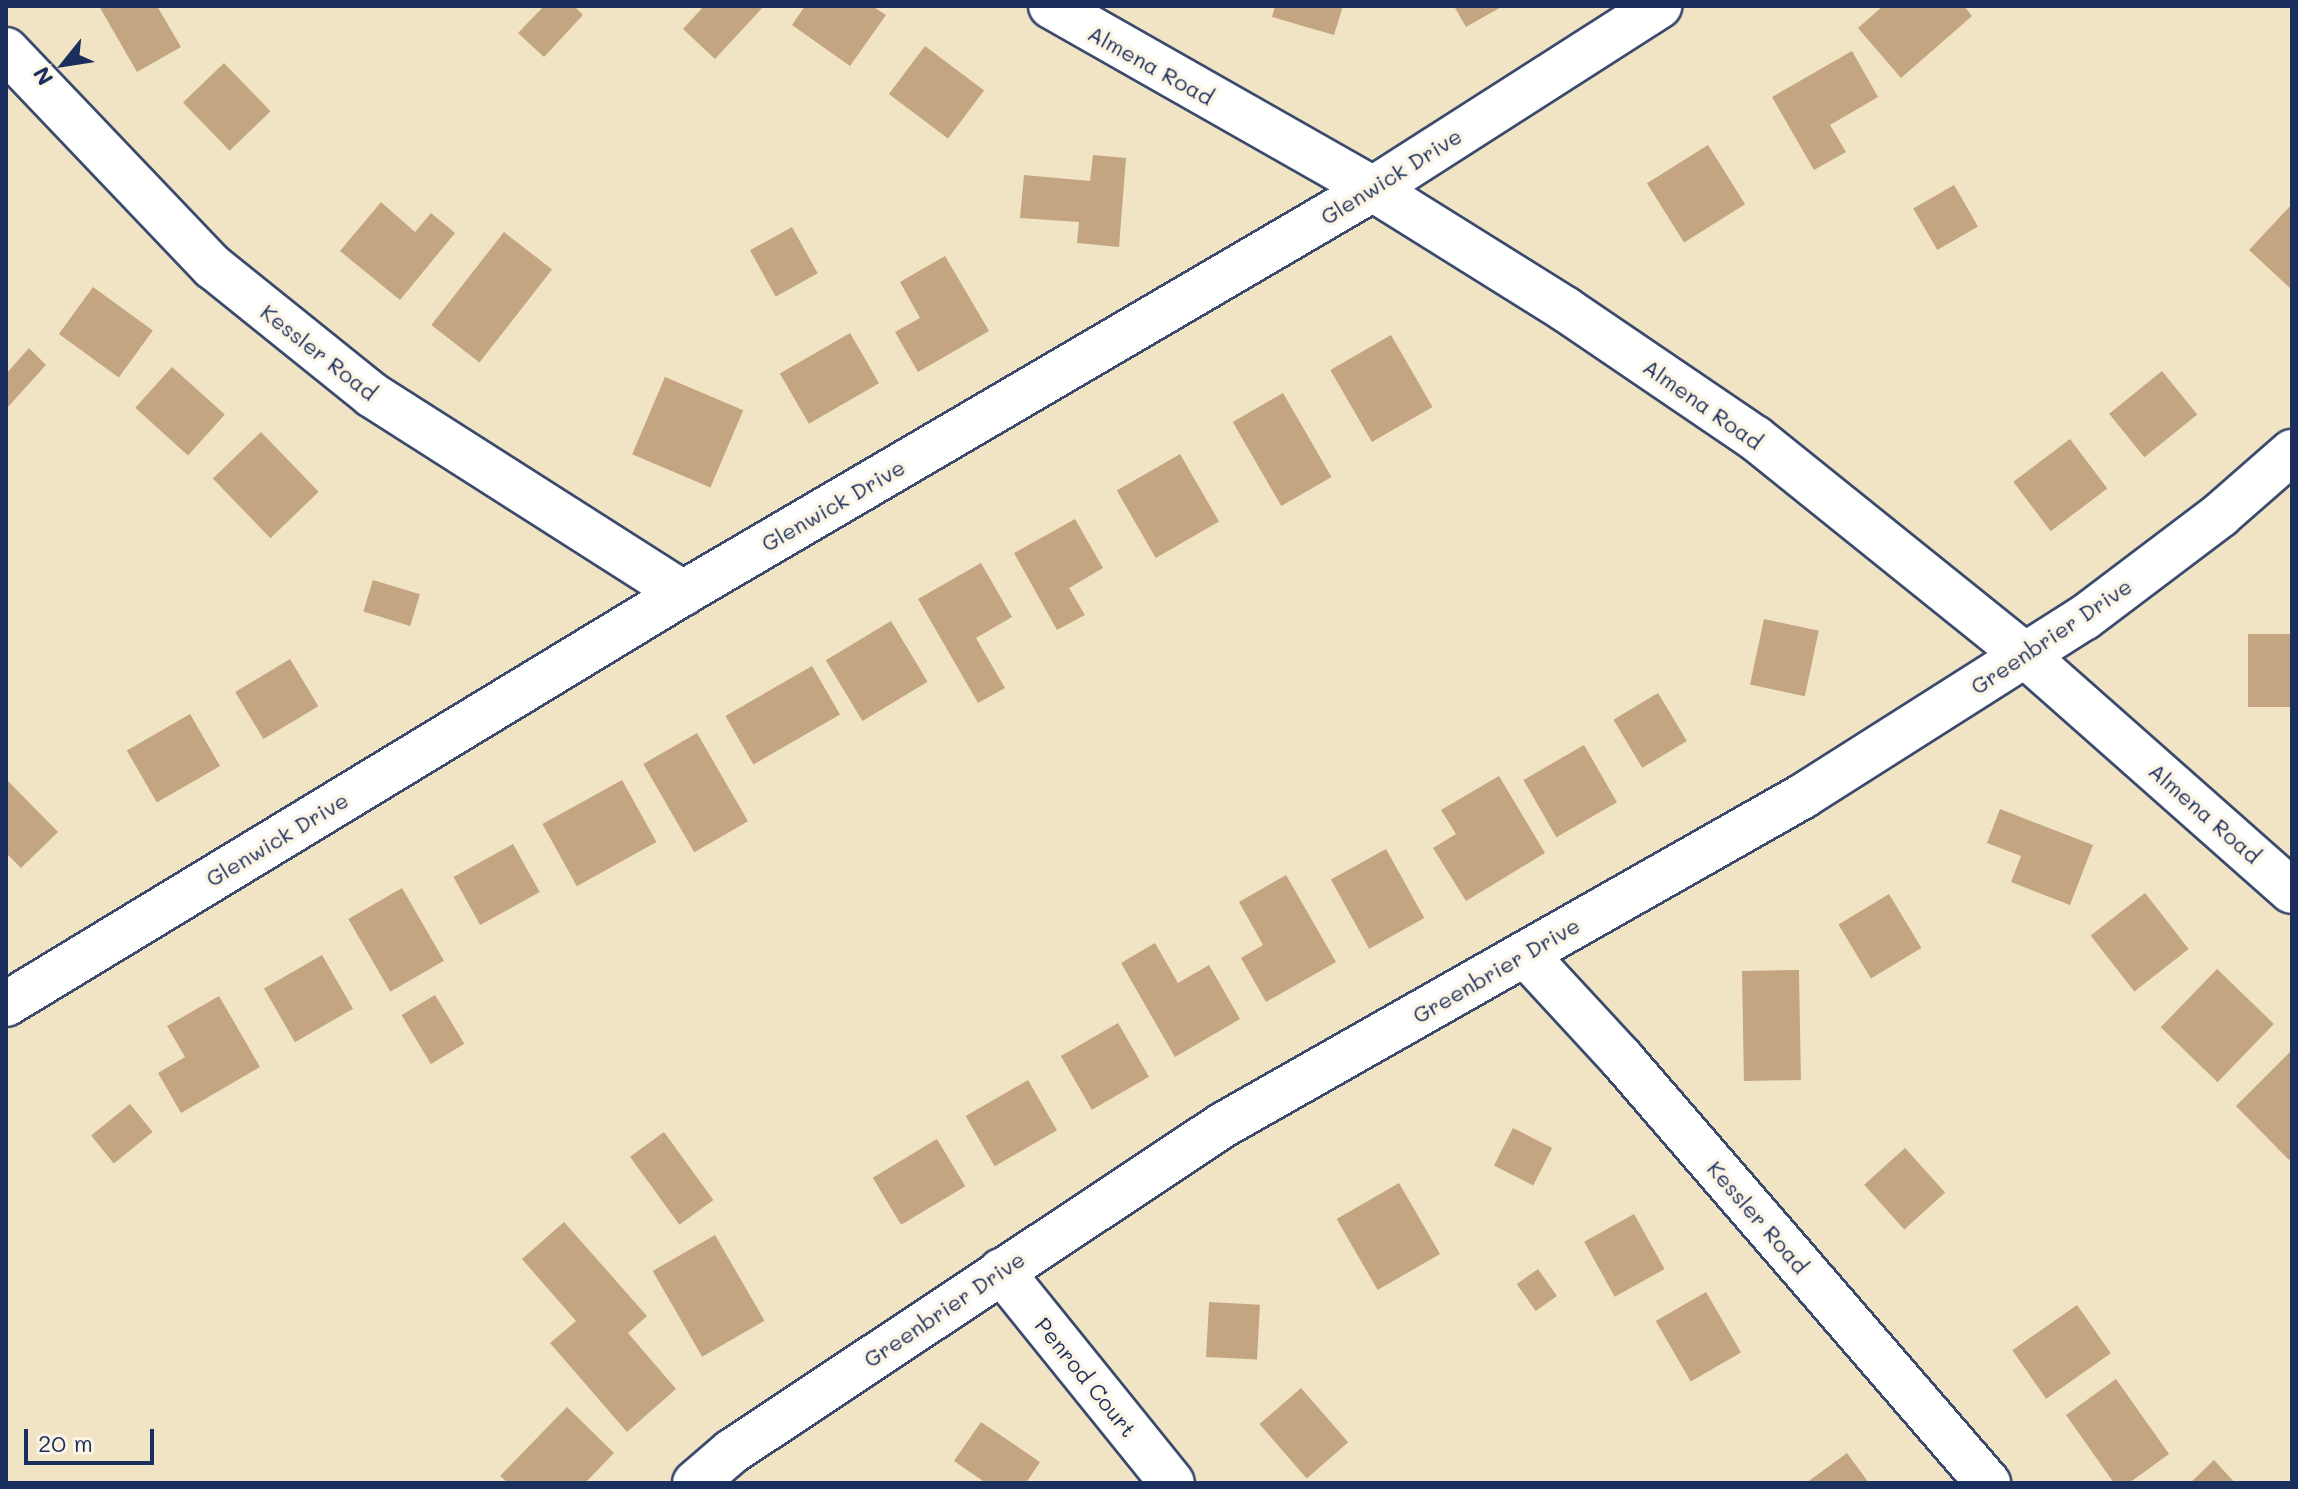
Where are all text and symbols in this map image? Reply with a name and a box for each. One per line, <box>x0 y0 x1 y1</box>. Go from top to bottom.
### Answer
street label: Almena Road <box>1084 20 1218 110</box>
north arrow <box>24 24 104 104</box>
text: N <box>26 62 60 91</box>
street label: Glenwick Drive <box>1316 122 1466 230</box>
street label: Kessler Road <box>256 298 382 406</box>
street label: Almena Road <box>1638 353 1768 455</box>
street label: Glenwick Drive <box>757 453 909 557</box>
street label: Greenbrier Drive <box>1966 572 2136 700</box>
street label: Almena Road <box>2144 757 2266 869</box>
street label: Glenwick Drive <box>201 786 353 892</box>
street label: Greenbrier Drive <box>1408 911 1584 1029</box>
street label: Kessler Road <box>1702 1155 1814 1279</box>
street label: Greenbrier Drive <box>859 1245 1029 1373</box>
street label: Penrod Court <box>1030 1312 1142 1442</box>
scale bar <box>28 1413 158 1463</box>
text: 20 m <box>38 1427 93 1458</box>

